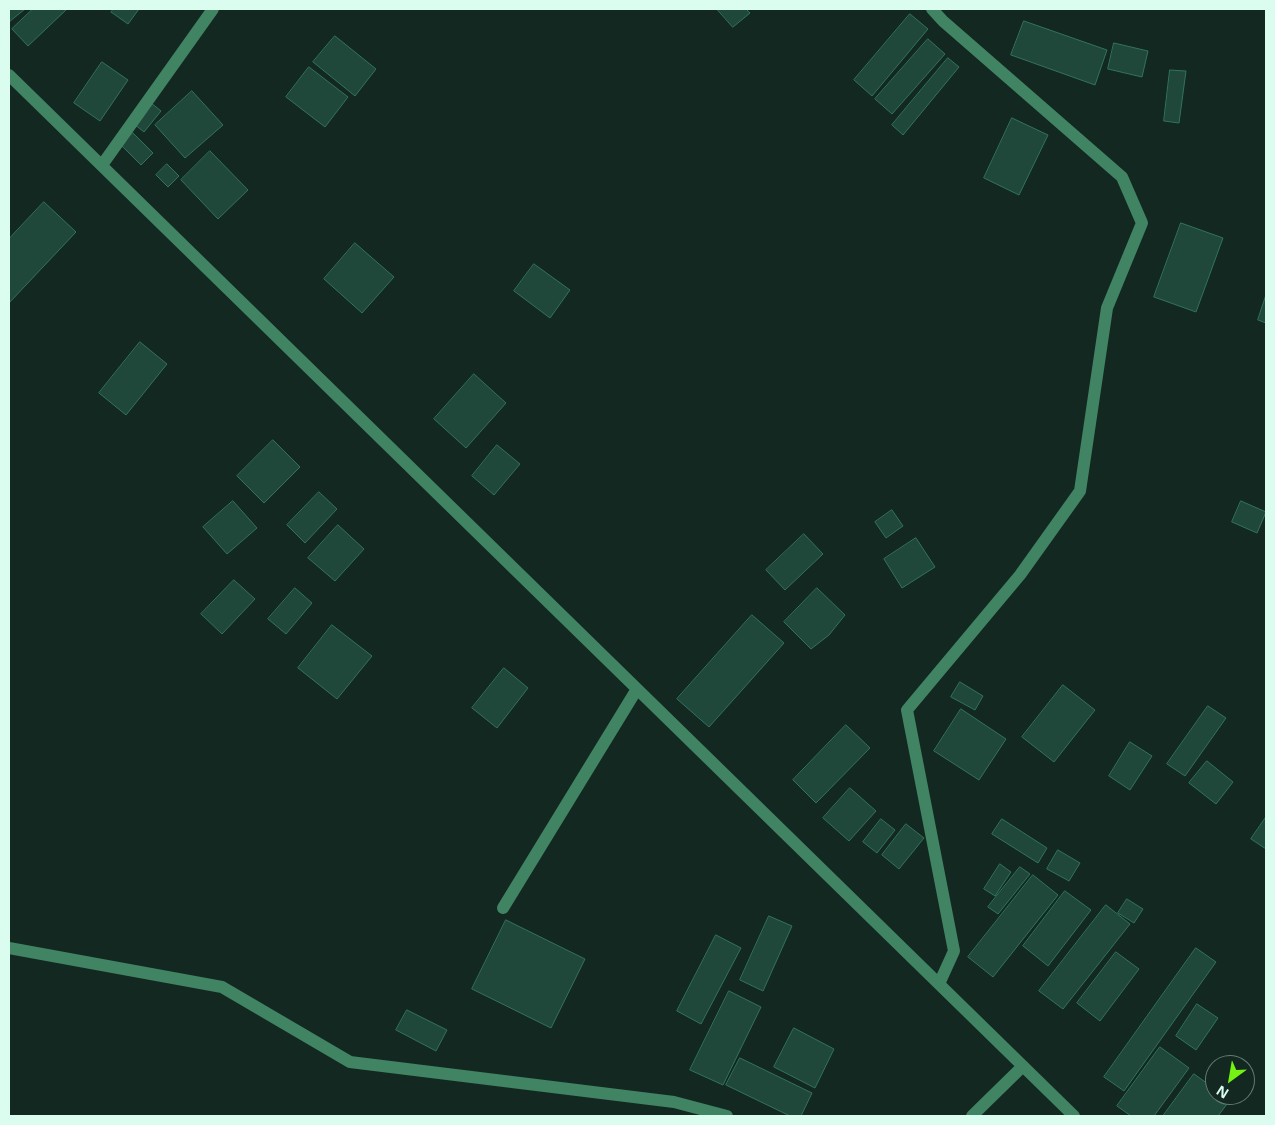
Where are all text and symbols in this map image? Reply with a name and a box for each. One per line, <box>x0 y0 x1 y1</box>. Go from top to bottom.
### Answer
north arrow <box>1205 1055 1255 1105</box>
text: N <box>1212 1081 1232 1103</box>

